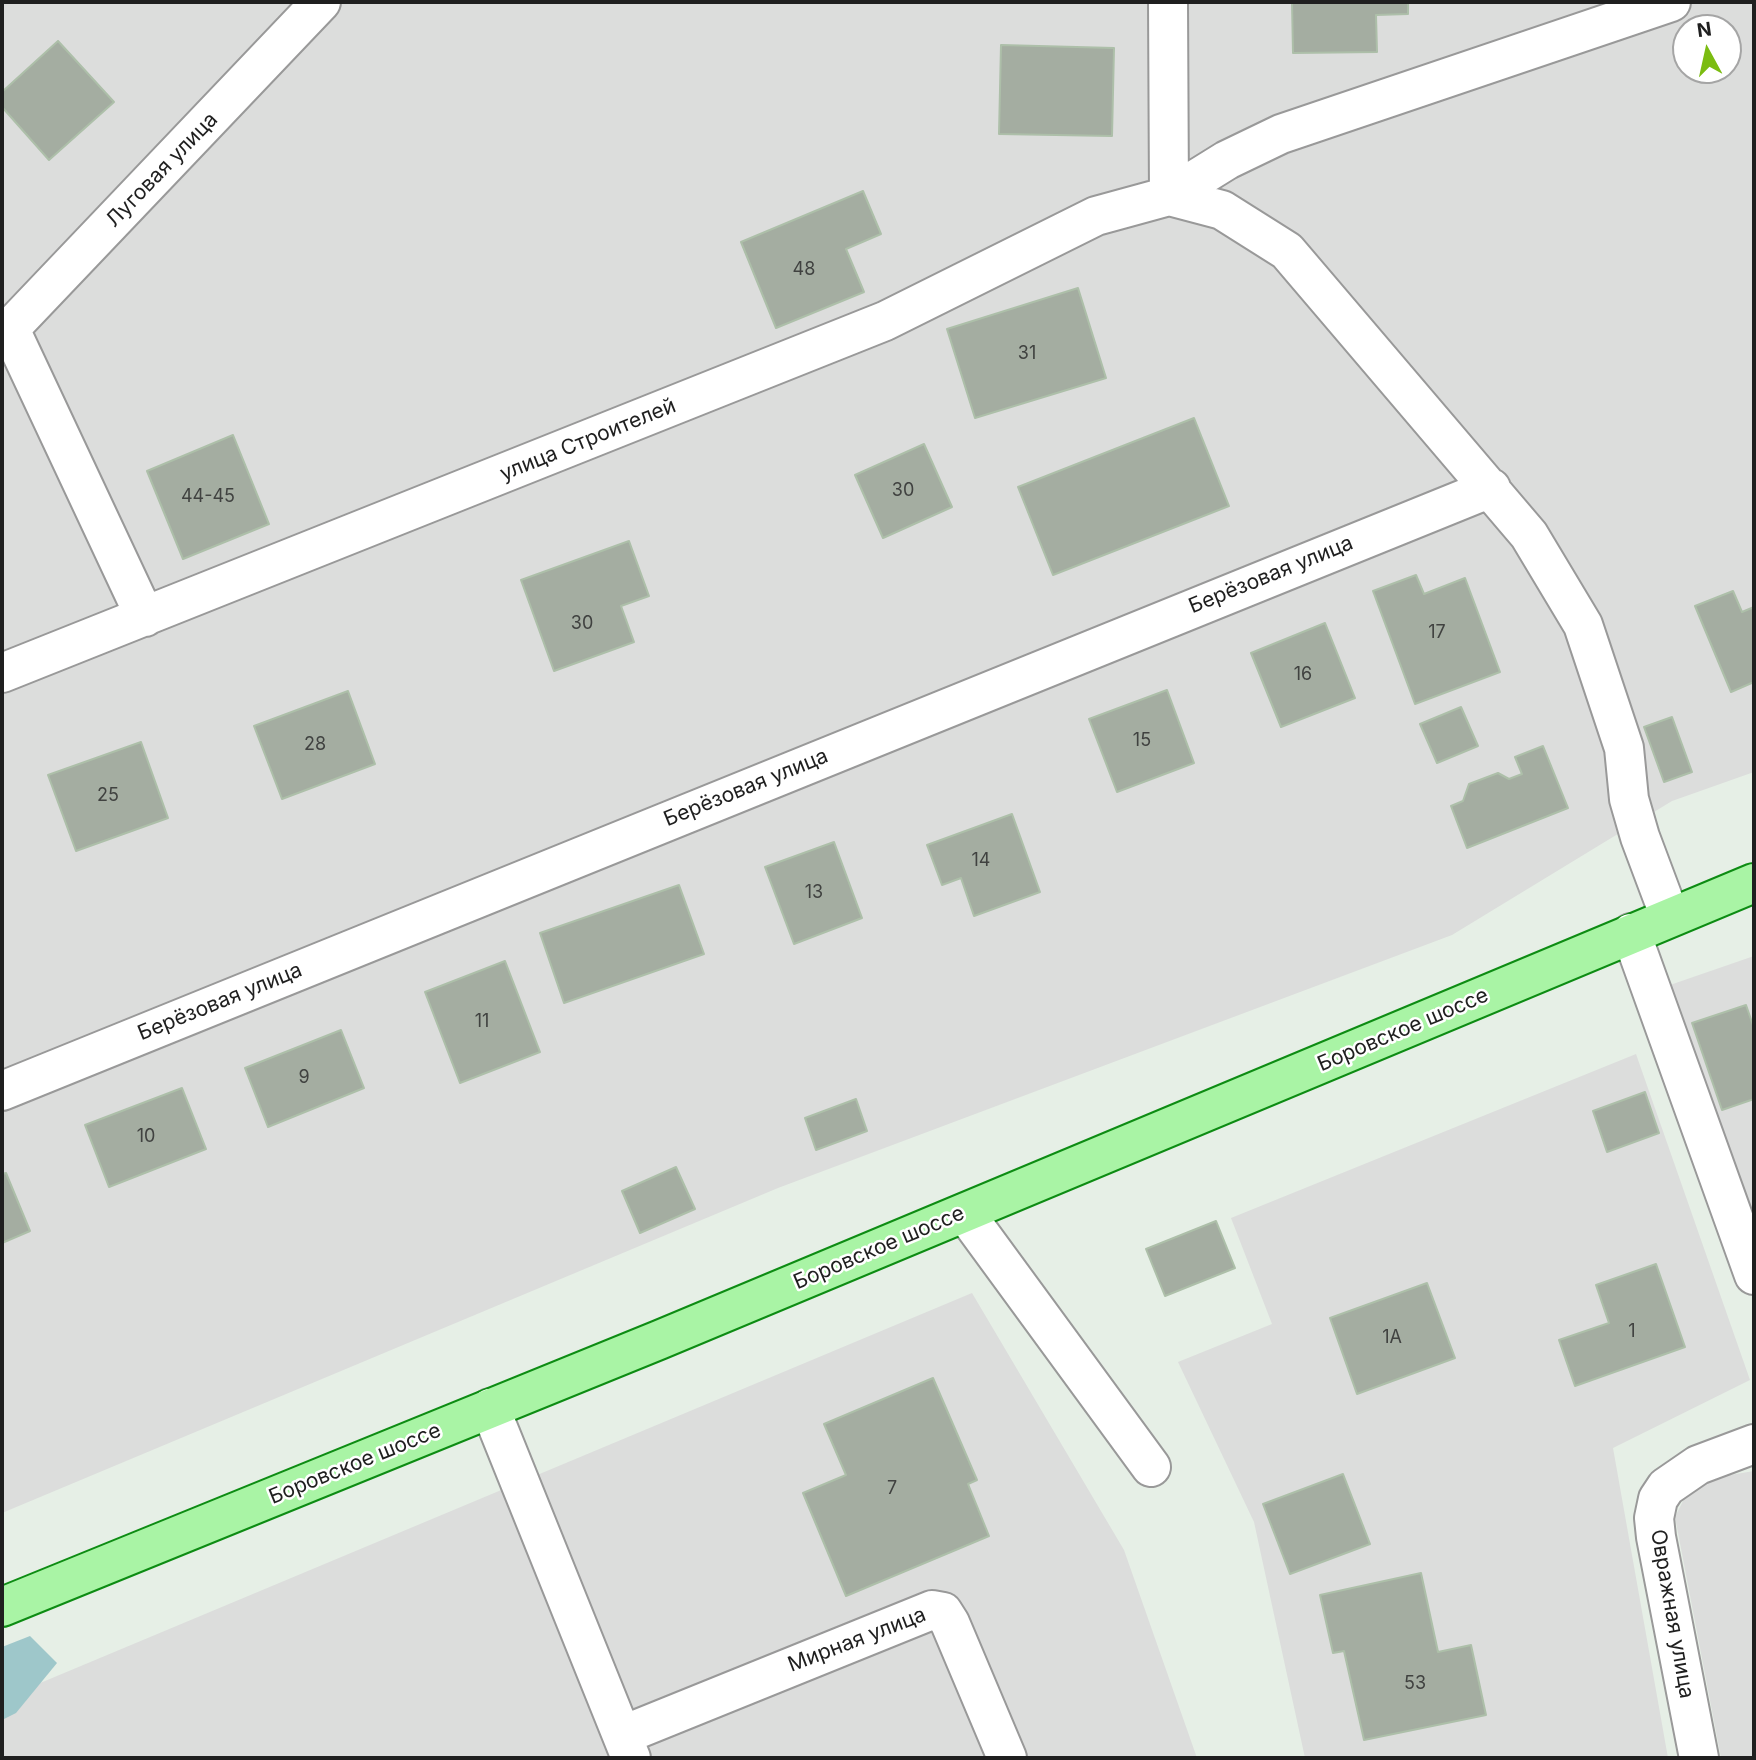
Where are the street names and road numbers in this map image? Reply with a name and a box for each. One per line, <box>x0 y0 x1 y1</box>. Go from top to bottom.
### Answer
street label: Луговая улица <box>101 107 223 233</box>
street label: улица Строителей <box>496 393 680 487</box>
street label: Берёзовая улица <box>1185 531 1357 619</box>
street label: Берёзовая улица <box>660 744 832 832</box>
street label: Берёзовая улица <box>134 958 306 1046</box>
street label: Боровское шоссе <box>1314 983 1492 1077</box>
street label: Боровское шоссе <box>790 1201 968 1295</box>
street label: Боровское шоссе <box>265 1418 445 1510</box>
street label: Овражная улица <box>1645 1528 1699 1700</box>
street label: Мирная улица <box>784 1602 930 1678</box>

